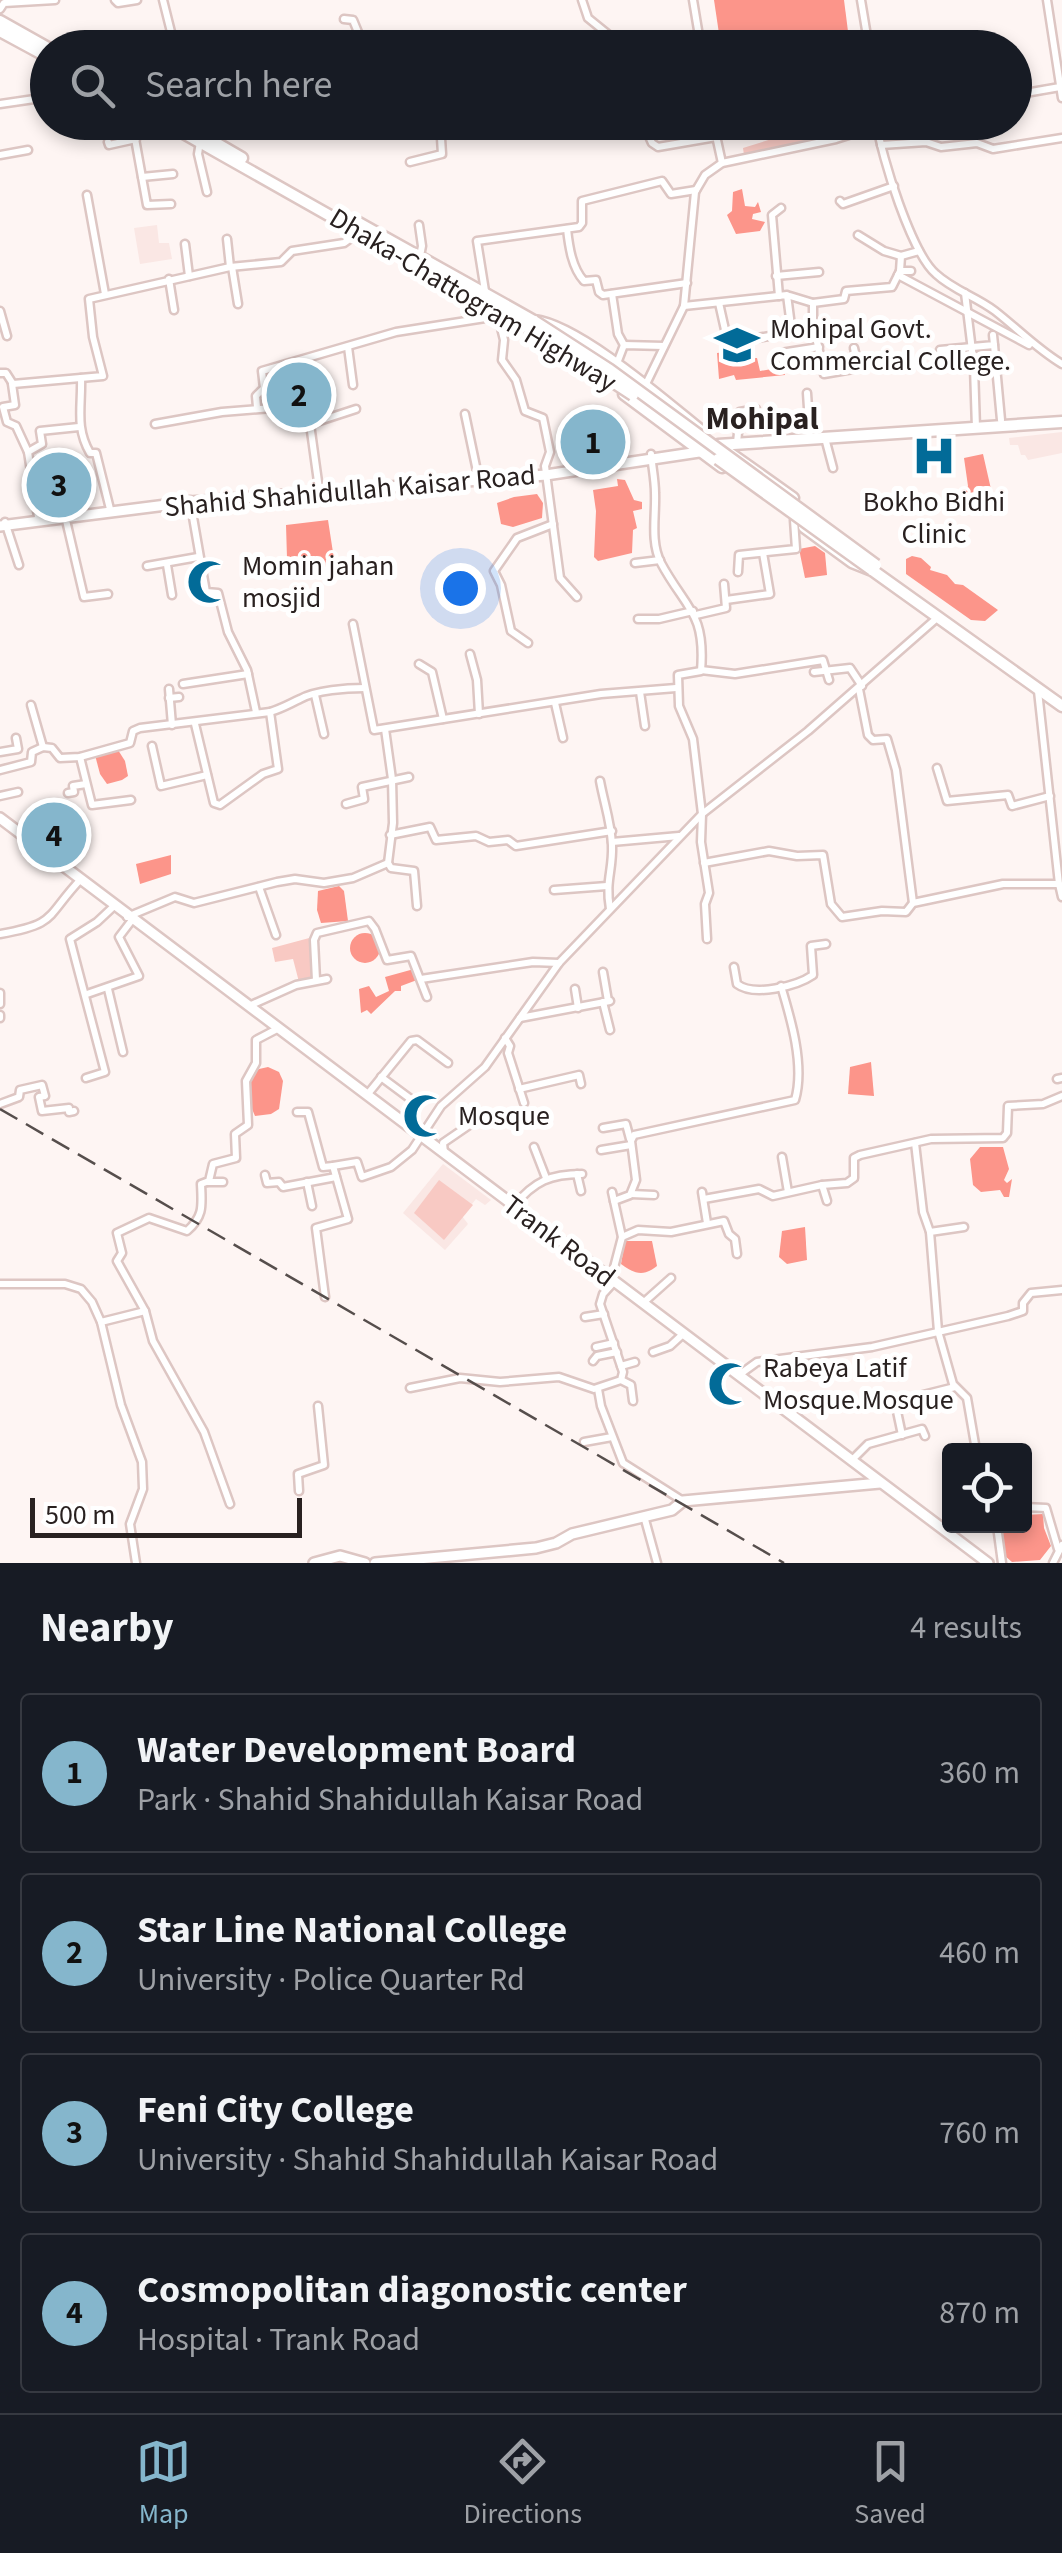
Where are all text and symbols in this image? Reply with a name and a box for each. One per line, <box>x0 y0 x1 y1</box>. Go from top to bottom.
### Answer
search box <box>30 30 1032 140</box>
icon: search <box>65 58 120 113</box>
text: Search here <box>145 58 332 112</box>
street label: Dhaka-Chattogram Highway <box>322 198 624 402</box>
place label: Mohipal Govt. Commercial College. <box>770 309 1011 381</box>
school or university icon: Mohipal Govt. Commercial College. <box>713 321 761 369</box>
pin: 2 <box>266 358 332 432</box>
district label: Mohipal <box>705 396 819 442</box>
pin: 1 <box>560 404 626 480</box>
hospital icon: Bokho Bidhi Clinic <box>910 432 958 480</box>
pin: 3 <box>27 448 92 522</box>
street label: Shahid Shahidullah Kaisar Road <box>163 455 537 527</box>
place label: Bokho Bidhi Clinic <box>863 482 1005 554</box>
place label: Momin jahan mosjid <box>242 546 394 618</box>
mosque icon: Momin jahan mosjid <box>185 558 233 606</box>
your location <box>435 563 486 614</box>
pin: 4 <box>22 798 86 872</box>
mosque icon: Mosque <box>401 1092 449 1140</box>
place label: Mosque <box>458 1096 550 1136</box>
street label: Trank Road <box>494 1185 624 1297</box>
place label: Rabeya Latif Mosque.Mosque <box>763 1348 954 1420</box>
mosque icon: Rabeya Latif Mosque.Mosque <box>706 1360 754 1408</box>
map controls <box>942 1443 1032 1533</box>
button: locate <box>942 1443 1032 1533</box>
scale bar <box>30 1493 302 1538</box>
text: 500 m <box>45 1495 116 1535</box>
text: Nearby <box>40 1598 174 1658</box>
text: 4 results <box>910 1605 1022 1651</box>
text: Water Development Board <box>137 1723 576 1777</box>
text: 1 <box>66 1750 83 1796</box>
text: 360 m <box>939 1750 1020 1796</box>
text: Park · Shahid Shahidullah Kaisar Road <box>137 1777 643 1823</box>
text: Star Line National College <box>137 1903 567 1957</box>
text: 2 <box>66 1930 83 1976</box>
text: 460 m <box>939 1930 1020 1976</box>
text: University · Police Quarter Rd <box>137 1957 525 2003</box>
text: Feni City College <box>137 2083 414 2137</box>
text: 3 <box>66 2110 83 2156</box>
text: 760 m <box>939 2110 1020 2156</box>
text: University · Shahid Shahidullah Kaisar Road <box>137 2137 718 2183</box>
text: Cosmopolitan diagonostic center <box>137 2263 687 2317</box>
text: 4 <box>66 2290 83 2336</box>
text: 870 m <box>939 2290 1020 2336</box>
text: Hospital · Trank Road <box>137 2317 420 2363</box>
tab: Map <box>136 2434 191 2534</box>
tab: Directions <box>464 2434 582 2534</box>
tab: Saved <box>854 2434 926 2534</box>

